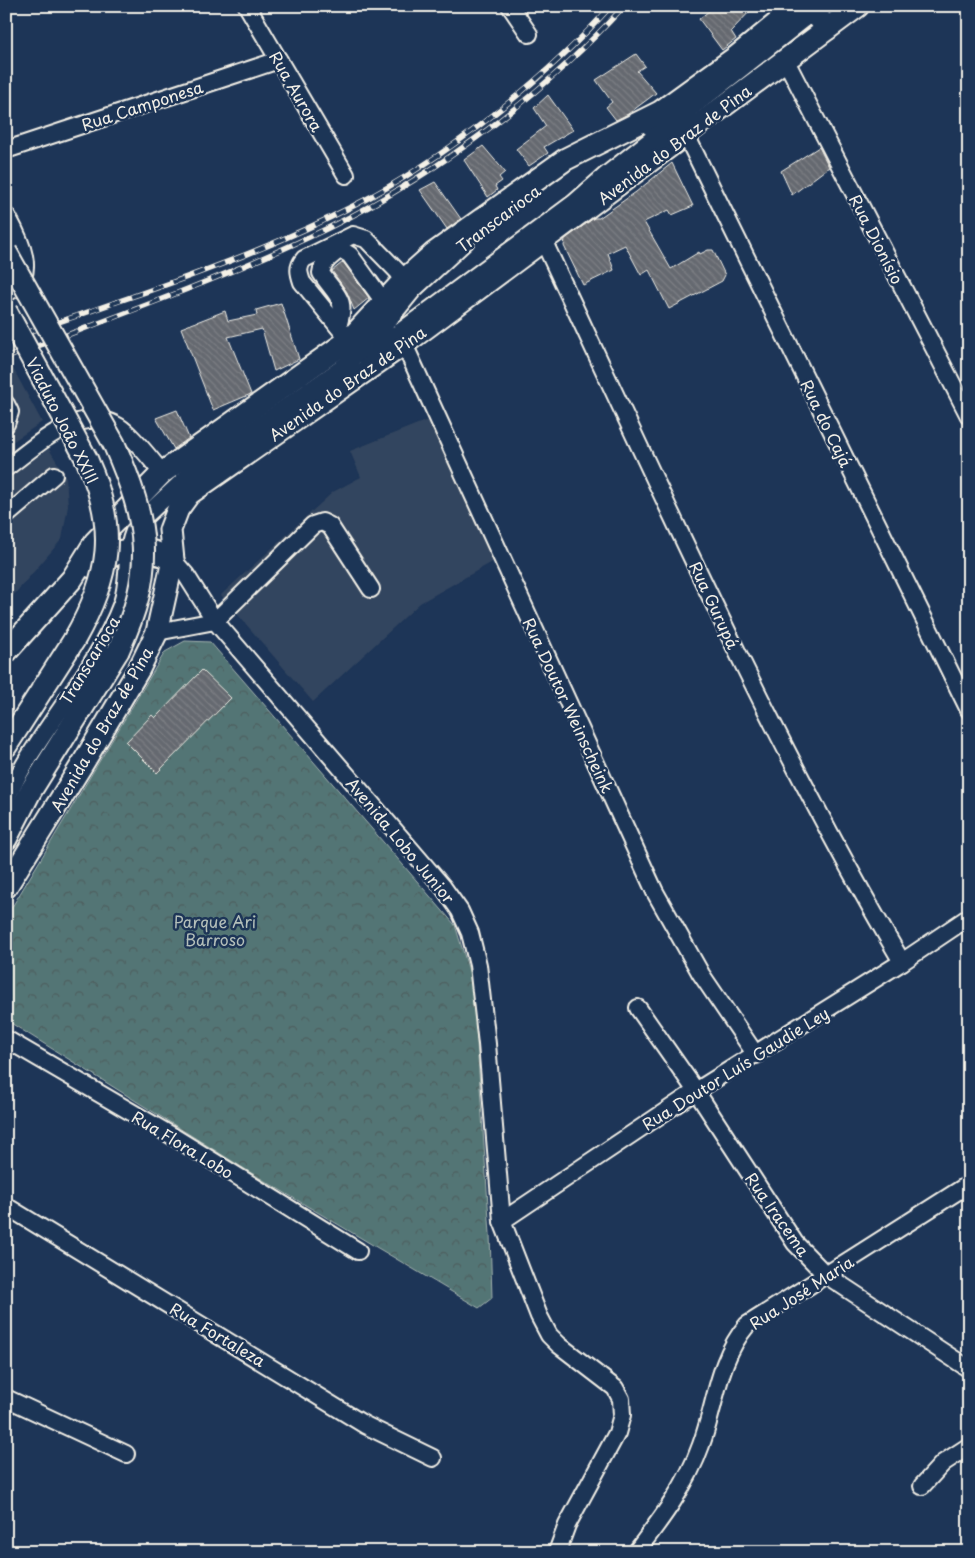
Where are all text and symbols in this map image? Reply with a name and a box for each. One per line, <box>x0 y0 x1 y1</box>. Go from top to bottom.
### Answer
street label: Rua Aurora <box>264 46 330 136</box>
street label: Rua Camponesa <box>78 74 206 136</box>
street label: Avenida do Braz de Pina <box>592 78 756 210</box>
street label: Transcarioca <box>451 178 545 258</box>
street label: Rua Dionísio <box>844 190 910 288</box>
street label: Avenida do Braz de Pina <box>264 320 430 446</box>
street label: Viaduto João XXIII <box>21 353 105 487</box>
street label: Rua do Cajá <box>795 375 859 471</box>
street label: Rua Gurupá <box>684 557 746 653</box>
street label: Transcarioca <box>53 611 125 709</box>
street label: Rua Doutor Weinscheink <box>518 613 620 797</box>
street label: Avenida do Braz de Pina <box>44 642 158 816</box>
street label: Avenida Lobo Junior <box>341 772 461 909</box>
park label: Parque Ari Barroso <box>174 909 256 951</box>
street label: Rua Doutor Luís Gaudie Ley <box>637 1000 833 1136</box>
street label: Rua Flora Lobo <box>128 1104 238 1184</box>
street label: Rua Iracema <box>740 1167 816 1261</box>
street label: Rua José Maria <box>744 1249 858 1335</box>
street label: Rua Fortaleza <box>166 1296 271 1372</box>

